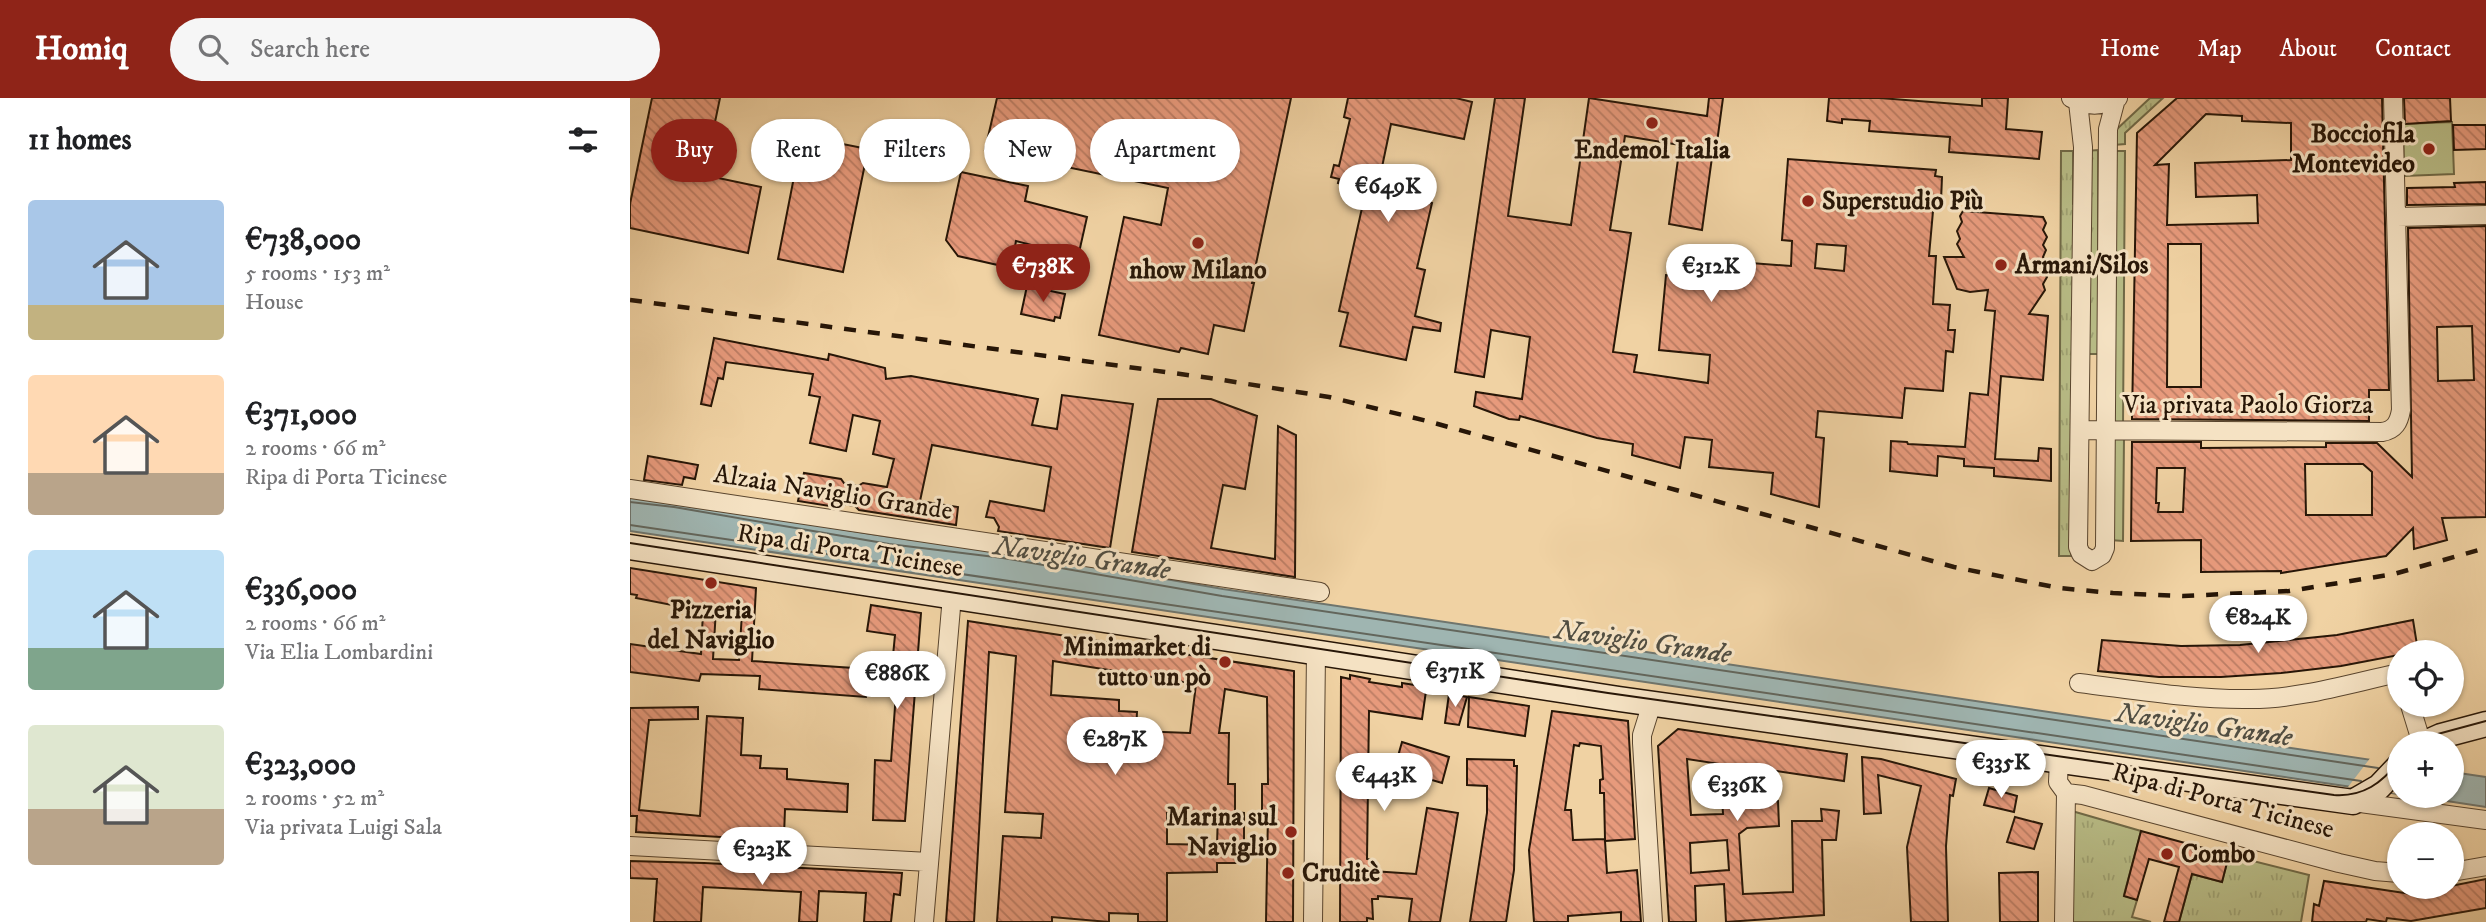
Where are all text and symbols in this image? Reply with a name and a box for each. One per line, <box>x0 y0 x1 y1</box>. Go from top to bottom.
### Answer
search box <box>170 18 660 81</box>
text: Homiq <box>35 29 128 70</box>
icon: search <box>194 30 232 68</box>
text: Search here <box>250 33 370 66</box>
text: Home <box>2100 34 2159 64</box>
text: Map <box>2197 34 2242 64</box>
text: About <box>2280 34 2337 64</box>
text: Contact <box>2375 34 2451 64</box>
marker: Endemol Italia <box>1644 115 1660 131</box>
place label: Bocciofila Montevideo <box>2292 118 2416 181</box>
chip: Buy <box>651 119 737 182</box>
chip: Rent <box>751 119 845 182</box>
chip: Filters <box>859 119 970 182</box>
chip: New <box>984 119 1076 182</box>
chip: Apartment <box>1090 119 1240 182</box>
icon: filters <box>564 121 602 159</box>
text: 11 homes <box>28 122 132 159</box>
place label: Endemol Italia <box>1574 134 1731 167</box>
marker: Bocciofila Montevideo <box>2421 141 2437 157</box>
pin: €649K <box>1339 164 1437 224</box>
text: €649K <box>1355 172 1421 201</box>
place label: Superstudio Più <box>1822 185 1984 218</box>
marker: Superstudio Più <box>1800 193 1816 209</box>
text: €738,000 <box>245 222 361 259</box>
icon: home <box>84 228 168 312</box>
marker: nhow Milano <box>1190 235 1206 251</box>
pin: €738K <box>994 244 1092 304</box>
pin: €312K <box>1662 244 1760 304</box>
place label: Armani/Silos <box>2014 249 2149 282</box>
text: €738K <box>1012 252 1074 281</box>
text: €312K <box>1682 252 1740 281</box>
place label: nhow Milano <box>1129 254 1267 287</box>
marker: Armani/Silos <box>1993 257 2009 273</box>
text: 5 rooms · 153 m² <box>245 259 390 288</box>
text: House <box>245 288 303 317</box>
street label: Via privata Paolo Giorza <box>2122 389 2373 422</box>
text: €371,000 <box>245 397 357 434</box>
icon: home <box>84 403 168 487</box>
text: 2 rooms · 66 m² <box>245 434 385 463</box>
street label: Alzaia Naviglio Grande <box>711 458 955 528</box>
text: Ripa di Porta Ticinese <box>245 463 447 492</box>
street label: Ripa di Porta Ticinese <box>735 517 965 585</box>
water label: Naviglio Grande <box>989 528 1174 588</box>
text: €336,000 <box>245 572 357 609</box>
marker: Pizzeria del Naviglio <box>703 575 719 591</box>
icon: home <box>84 578 168 662</box>
place label: Pizzeria del Naviglio <box>648 594 775 657</box>
pin: €824K <box>2209 596 2307 655</box>
text: €824K <box>2225 603 2291 632</box>
text: 2 rooms · 66 m² <box>245 609 385 638</box>
water label: Naviglio Grande <box>1550 612 1735 672</box>
place label: Minimarket di tutto un pò <box>1063 631 1211 694</box>
text: Via Elia Lombardini <box>245 638 433 667</box>
map controls <box>2387 640 2464 899</box>
button: locate <box>2387 640 2464 717</box>
pin: €371K <box>1406 650 1504 709</box>
pin: €886K <box>848 652 946 711</box>
marker: Minimarket di tutto un pò <box>1217 654 1233 670</box>
text: €371K <box>1426 657 1484 686</box>
text: €886K <box>865 659 929 688</box>
water label: Naviglio Grande <box>2111 695 2296 755</box>
pin: €287K <box>1066 718 1164 777</box>
text: €287K <box>1083 725 1147 754</box>
button: + <box>2387 731 2464 808</box>
pin: €335K <box>1952 740 2050 800</box>
text: €323,000 <box>245 747 356 784</box>
text: €335K <box>1972 748 2030 777</box>
icon: home <box>84 753 168 837</box>
pin: €443K <box>1335 754 1433 813</box>
street label: Ripa di Porta Ticinese <box>2108 755 2338 847</box>
text: €443K <box>1352 761 1416 790</box>
pin: €336K <box>1688 764 1786 823</box>
text: €336K <box>1708 771 1766 800</box>
text: 2 rooms · 52 m² <box>245 784 384 813</box>
place label: Marina sul Naviglio <box>1167 801 1278 864</box>
text: Via privata Luigi Sala <box>245 813 442 842</box>
button: − <box>2387 822 2464 899</box>
marker: Marina sul Naviglio <box>1283 824 1299 840</box>
pin: €323K <box>713 828 811 887</box>
text: €323K <box>733 835 791 864</box>
place label: Combo <box>2181 838 2256 871</box>
marker: Combo <box>2159 846 2175 862</box>
place label: Cruditè <box>1302 857 1380 890</box>
marker: Cruditè <box>1280 865 1296 881</box>

